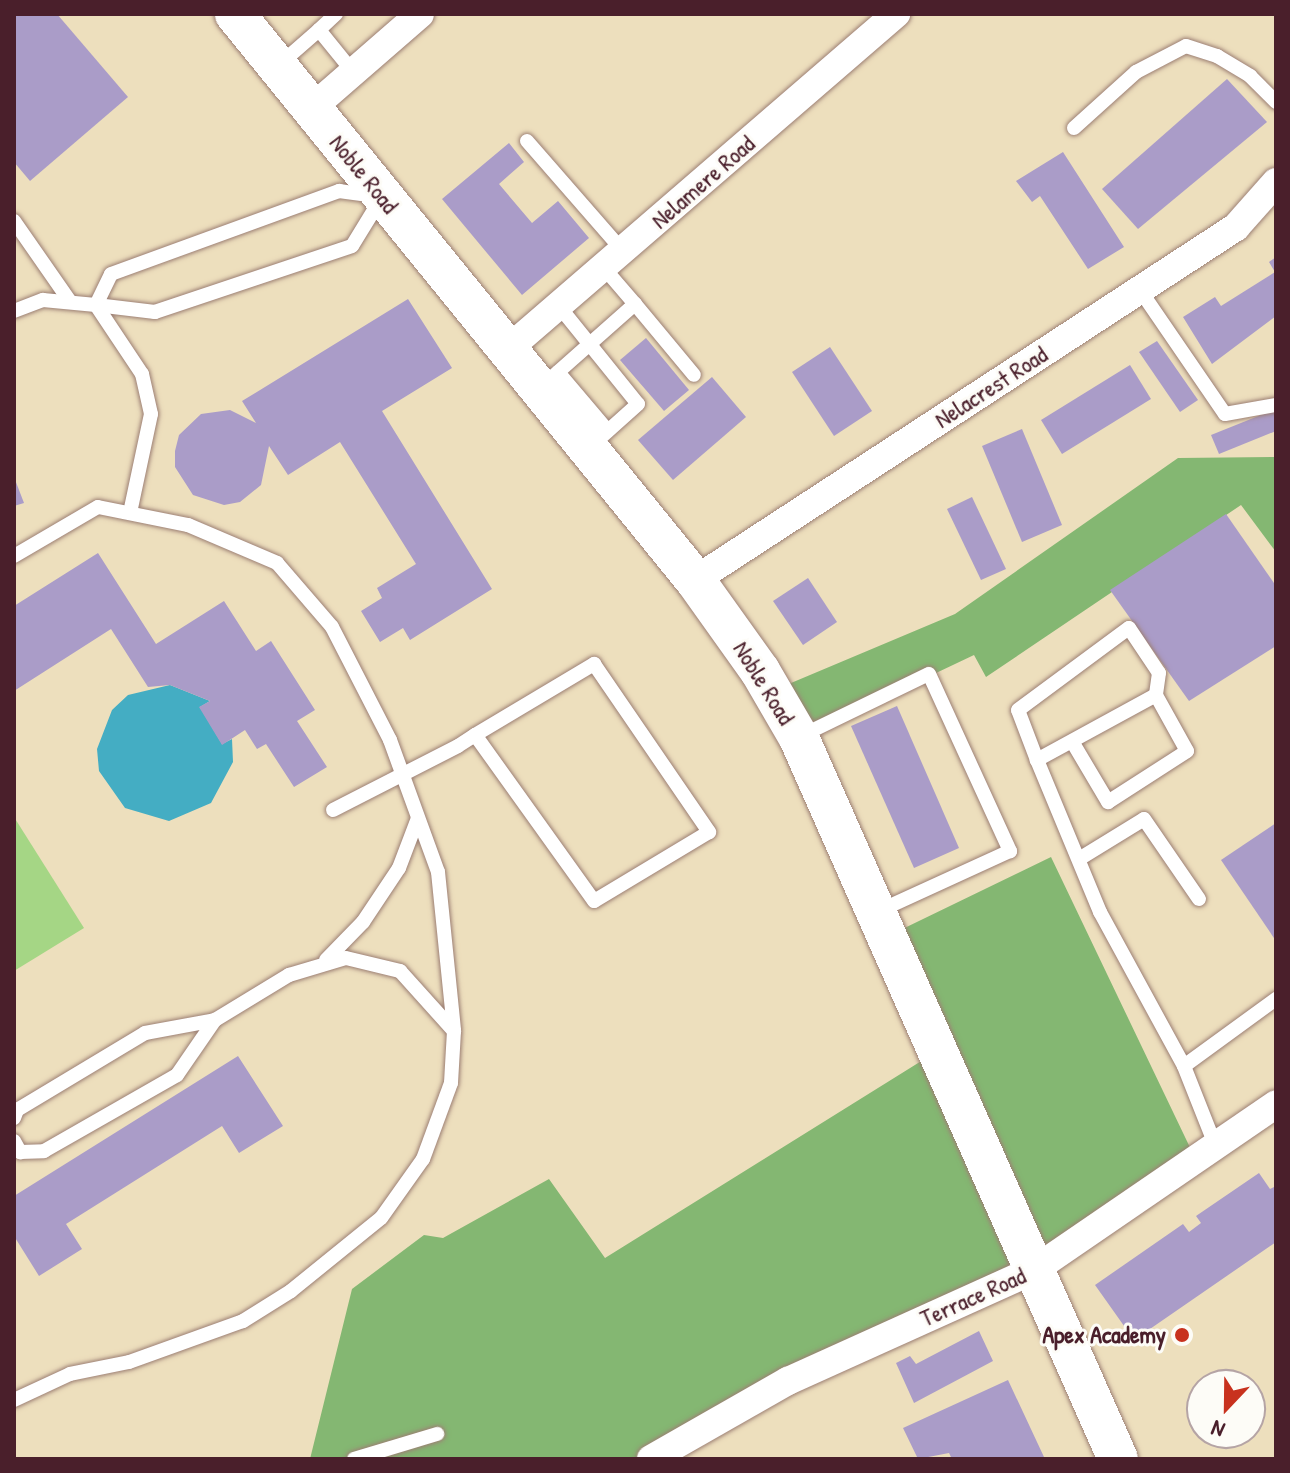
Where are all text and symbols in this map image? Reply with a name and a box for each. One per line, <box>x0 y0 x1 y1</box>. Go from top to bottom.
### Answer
street label: Noble Road <box>324 129 404 219</box>
street label: Nelamere Road <box>645 129 761 235</box>
street label: Nelacrest Road <box>929 340 1053 434</box>
street label: Noble Road <box>727 636 801 730</box>
street label: Terrace Road <box>916 1261 1030 1333</box>
place label: Apex Academy <box>1042 1321 1166 1349</box>
marker: Apex Academy <box>1173 1326 1191 1344</box>
north arrow <box>1186 1369 1266 1449</box>
text: N <box>1207 1413 1229 1446</box>

